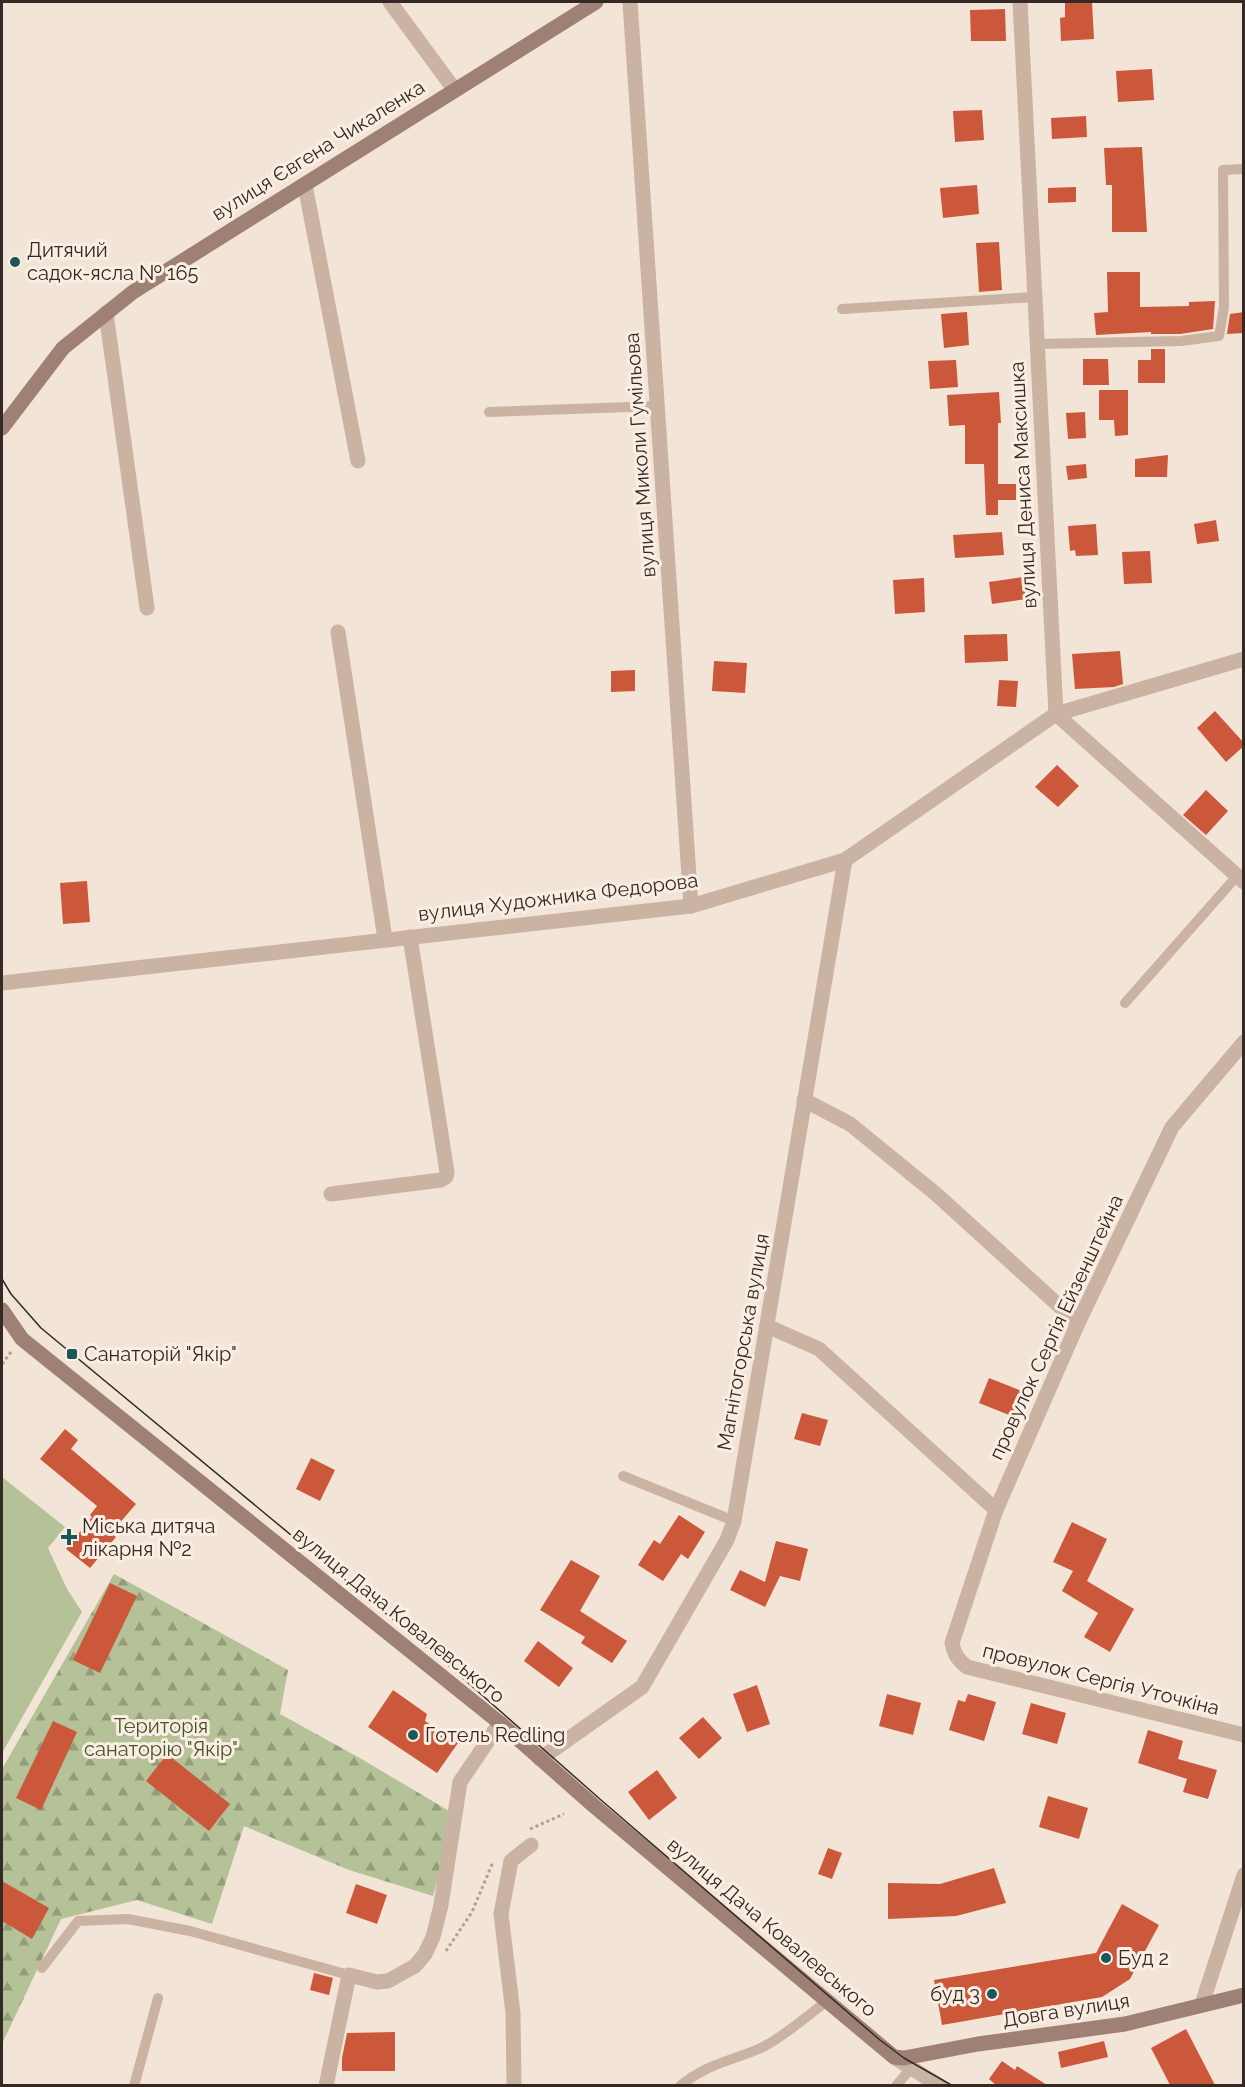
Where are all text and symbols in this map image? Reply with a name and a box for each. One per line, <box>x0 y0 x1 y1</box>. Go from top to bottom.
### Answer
street label: вулиця Євгена Чикаленка <box>207 75 429 225</box>
place label: Дитячий садок-ясла № 165 <box>27 238 199 285</box>
marker: Дитячий садок-ясла № 165 <box>8 255 22 269</box>
street label: вулиця Миколи Гумільова <box>619 332 661 578</box>
street label: вулиця Дениса Максишка <box>1005 361 1041 609</box>
street label: вулиця Художника Федорова <box>417 868 699 926</box>
street label: провулок Сергія Ейзенштейна <box>984 1191 1128 1463</box>
street label: Магнітогорська вулиця <box>712 1232 774 1452</box>
place label: Санаторій "Якір" <box>84 1342 237 1366</box>
marker: Санаторій "Якір" <box>65 1347 79 1361</box>
place label: Міська дитяча лікарня №2 <box>82 1514 215 1561</box>
street label: вулиця Дача Ковалевського <box>288 1522 510 1708</box>
marker: Міська дитяча лікарня №2 <box>60 1528 78 1546</box>
street label: провулок Сергія Уточкіна <box>980 1638 1222 1720</box>
park label: Територія санаторію "Якір" <box>84 1714 238 1761</box>
place label: Готель Redling <box>425 1723 565 1747</box>
marker: Готель Redling <box>406 1728 420 1742</box>
street label: вулиця Дача Ковалевського <box>662 1832 882 2022</box>
place label: Буд 2 <box>1118 1946 1169 1970</box>
marker: Буд 2 <box>1099 1951 1113 1965</box>
place label: буд 3 <box>930 1982 980 2006</box>
marker: буд 3 <box>985 1987 999 2001</box>
street label: Довга вулиця <box>1001 1988 1131 2032</box>

